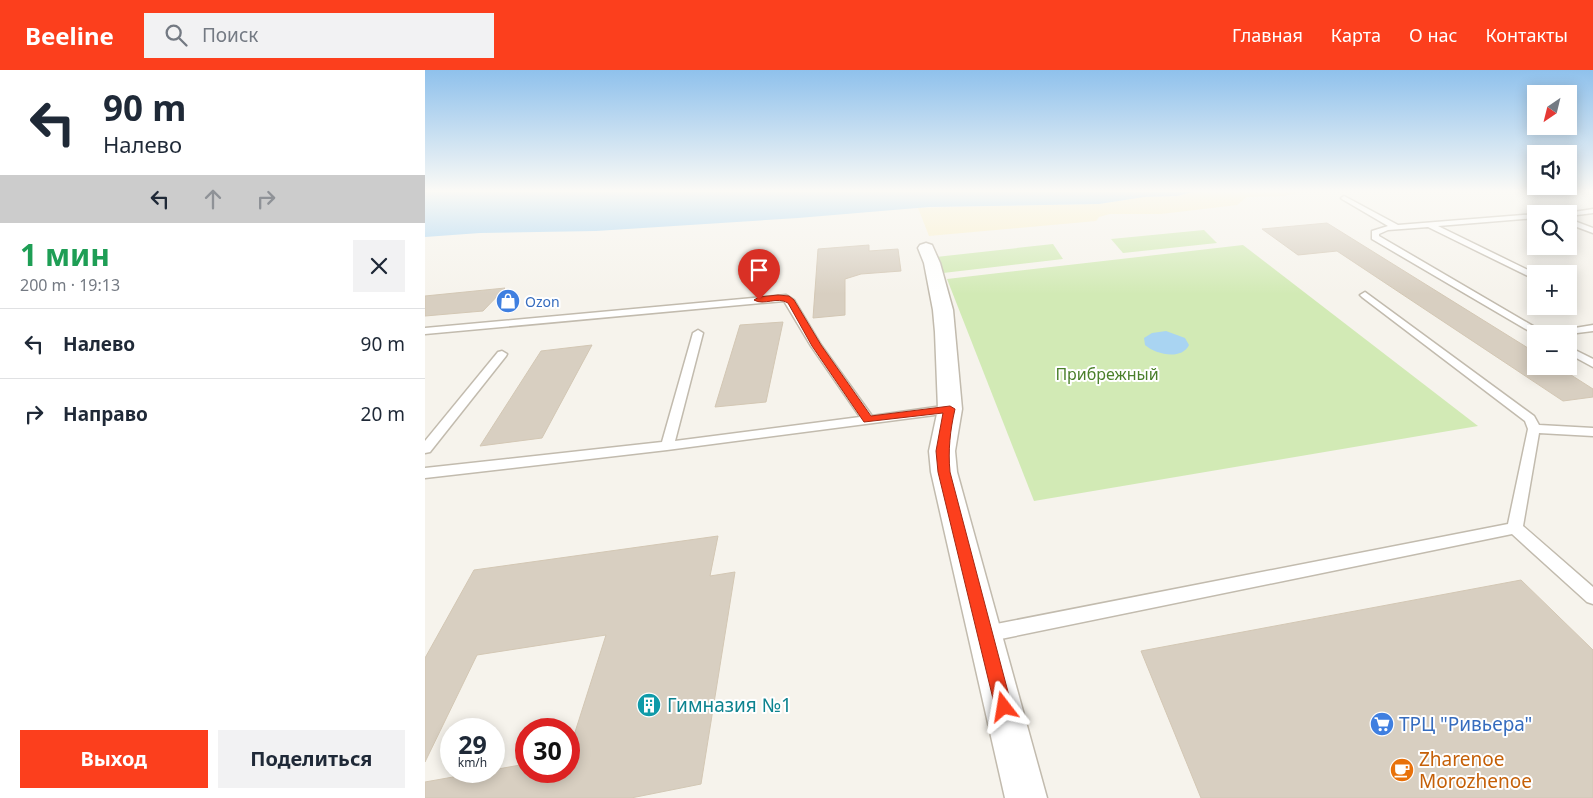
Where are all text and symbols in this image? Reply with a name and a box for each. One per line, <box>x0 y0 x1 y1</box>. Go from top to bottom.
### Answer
search box <box>144 13 494 58</box>
text: Beeline <box>25 19 114 52</box>
icon: search <box>162 21 190 49</box>
text: Поиск <box>202 22 258 48</box>
text: Главная <box>1232 23 1303 47</box>
text: Карта <box>1331 23 1381 47</box>
text: О нас <box>1409 23 1457 47</box>
text: Контакты <box>1485 23 1568 47</box>
text: 90 m <box>103 84 186 131</box>
north arrow <box>1527 85 1577 135</box>
map controls <box>1527 85 1577 375</box>
icon: left <box>20 90 85 155</box>
text: Налево <box>103 129 182 159</box>
button: sound <box>1527 145 1577 195</box>
icon: left <box>146 185 174 213</box>
icon: ahead <box>199 185 227 213</box>
icon: right <box>252 185 280 213</box>
button: search <box>1527 205 1577 255</box>
text: 1 мин <box>20 234 110 275</box>
button: close <box>353 240 405 292</box>
pin <box>738 249 780 300</box>
icon: arrive <box>745 256 773 284</box>
button: + <box>1527 265 1577 315</box>
text: 200 m · 19:13 <box>20 274 120 296</box>
shop icon: Ozon <box>495 288 521 314</box>
place label: Ozon <box>525 292 560 311</box>
button: − <box>1527 325 1577 375</box>
icon: left <box>20 330 48 358</box>
text: Налево <box>63 331 135 357</box>
text: 90 m <box>361 331 405 357</box>
park label: Прибрежный <box>1055 363 1159 385</box>
icon: right <box>20 400 48 428</box>
text: Направо <box>63 401 148 427</box>
text: 20 m <box>361 401 405 427</box>
position arrow <box>977 680 1029 732</box>
building icon: Гимназия №1 <box>636 692 662 718</box>
place label: Гимназия №1 <box>667 692 792 718</box>
supermarket icon: ТРЦ "Ривьера" <box>1369 711 1395 737</box>
place label: ТРЦ "Ривьера" <box>1399 711 1532 737</box>
speed limit sign: 30 <box>515 718 580 783</box>
text: 29 <box>458 727 487 761</box>
button: Выход <box>20 730 208 788</box>
button: Поделиться <box>218 730 405 788</box>
place label: Zharenoe Morozhenoe <box>1419 746 1532 794</box>
text: km/h <box>458 754 487 771</box>
cafe icon: Zharenoe Morozhenoe <box>1389 757 1415 783</box>

